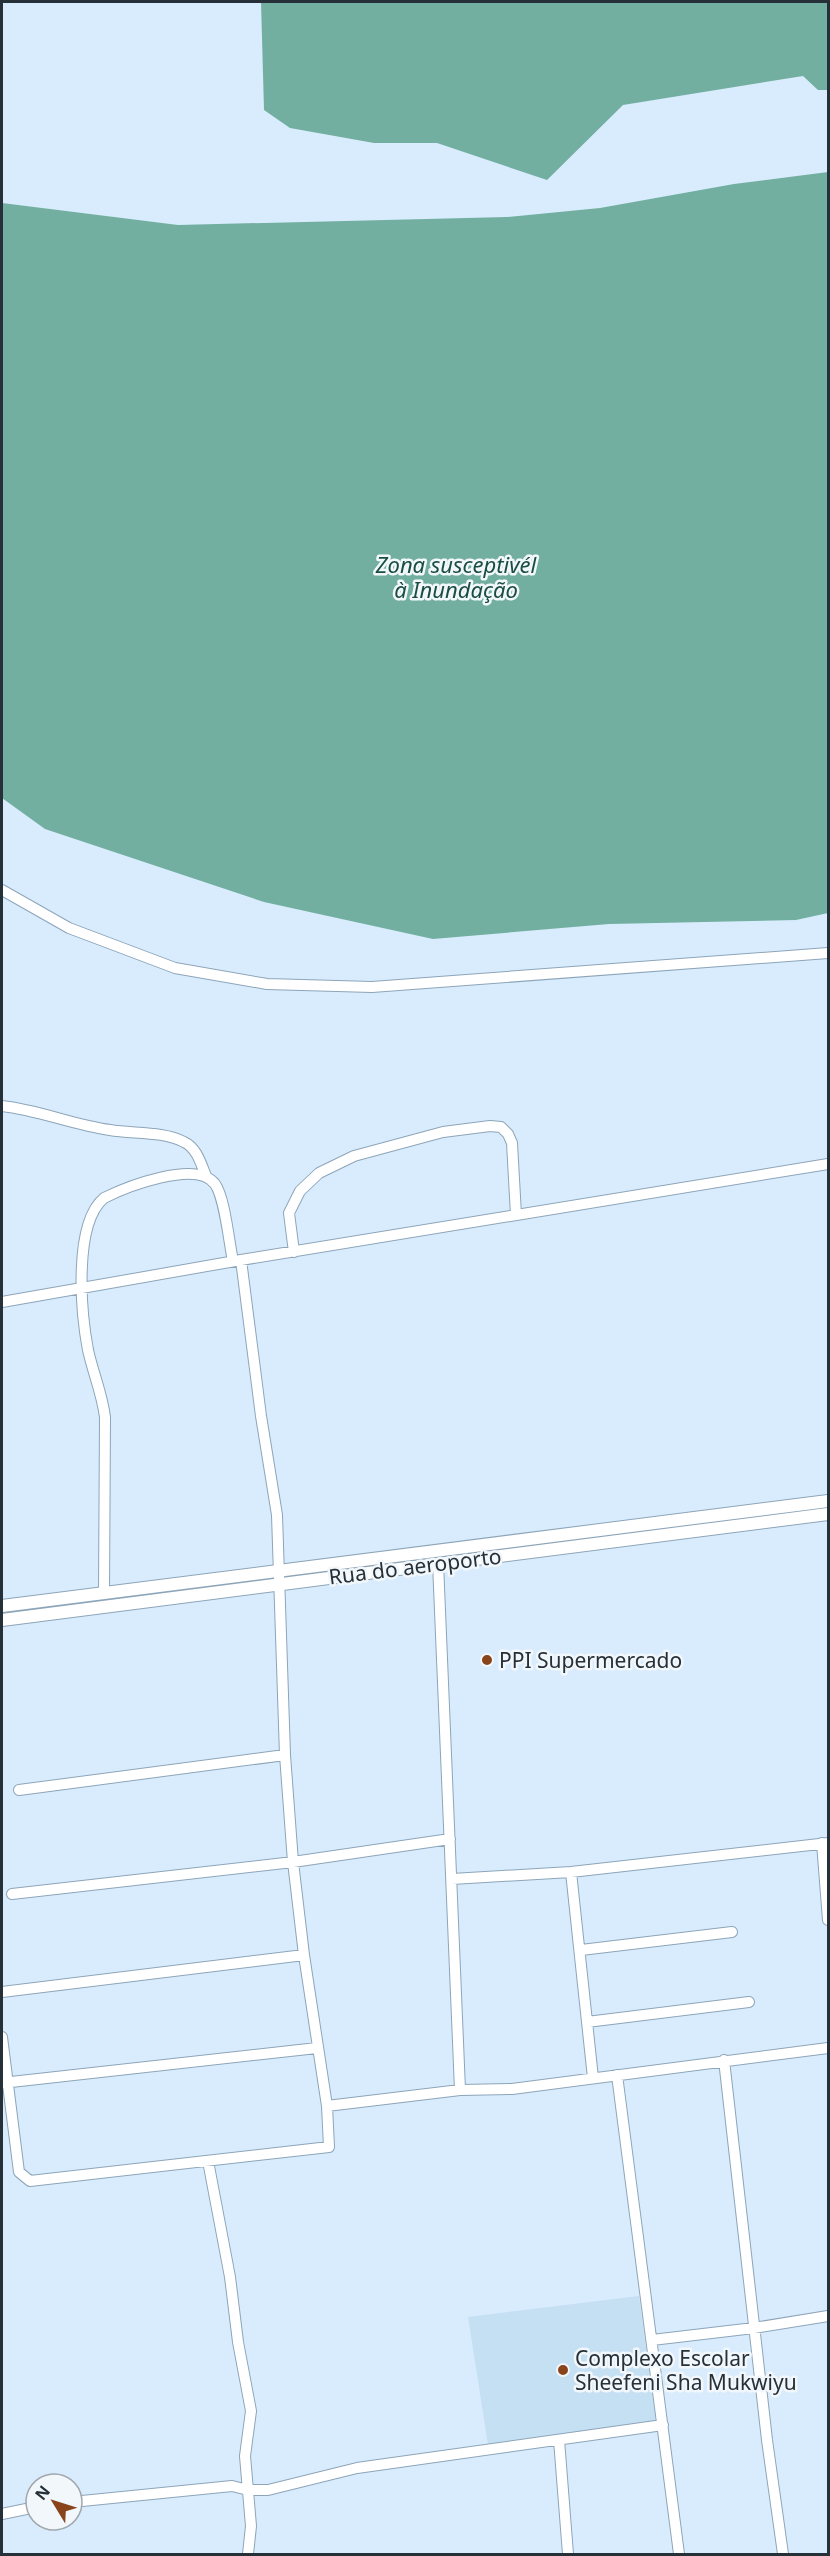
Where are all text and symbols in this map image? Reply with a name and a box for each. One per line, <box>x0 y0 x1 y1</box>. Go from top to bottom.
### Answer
water label: Zona susceptivél à Inundação <box>375 549 538 604</box>
street label: Rua do aeroporto <box>327 1542 503 1590</box>
place label: PPI Supermercado <box>499 1646 682 1674</box>
marker: PPI Supermercado <box>480 1653 494 1667</box>
place label: Complexo Escolar Sheefeni Sha Mukwiyu <box>575 2344 797 2396</box>
marker: Complexo Escolar Sheefeni Sha Mukwiyu <box>556 2363 570 2377</box>
north arrow <box>24 2472 84 2532</box>
text: N <box>30 2481 55 2505</box>

